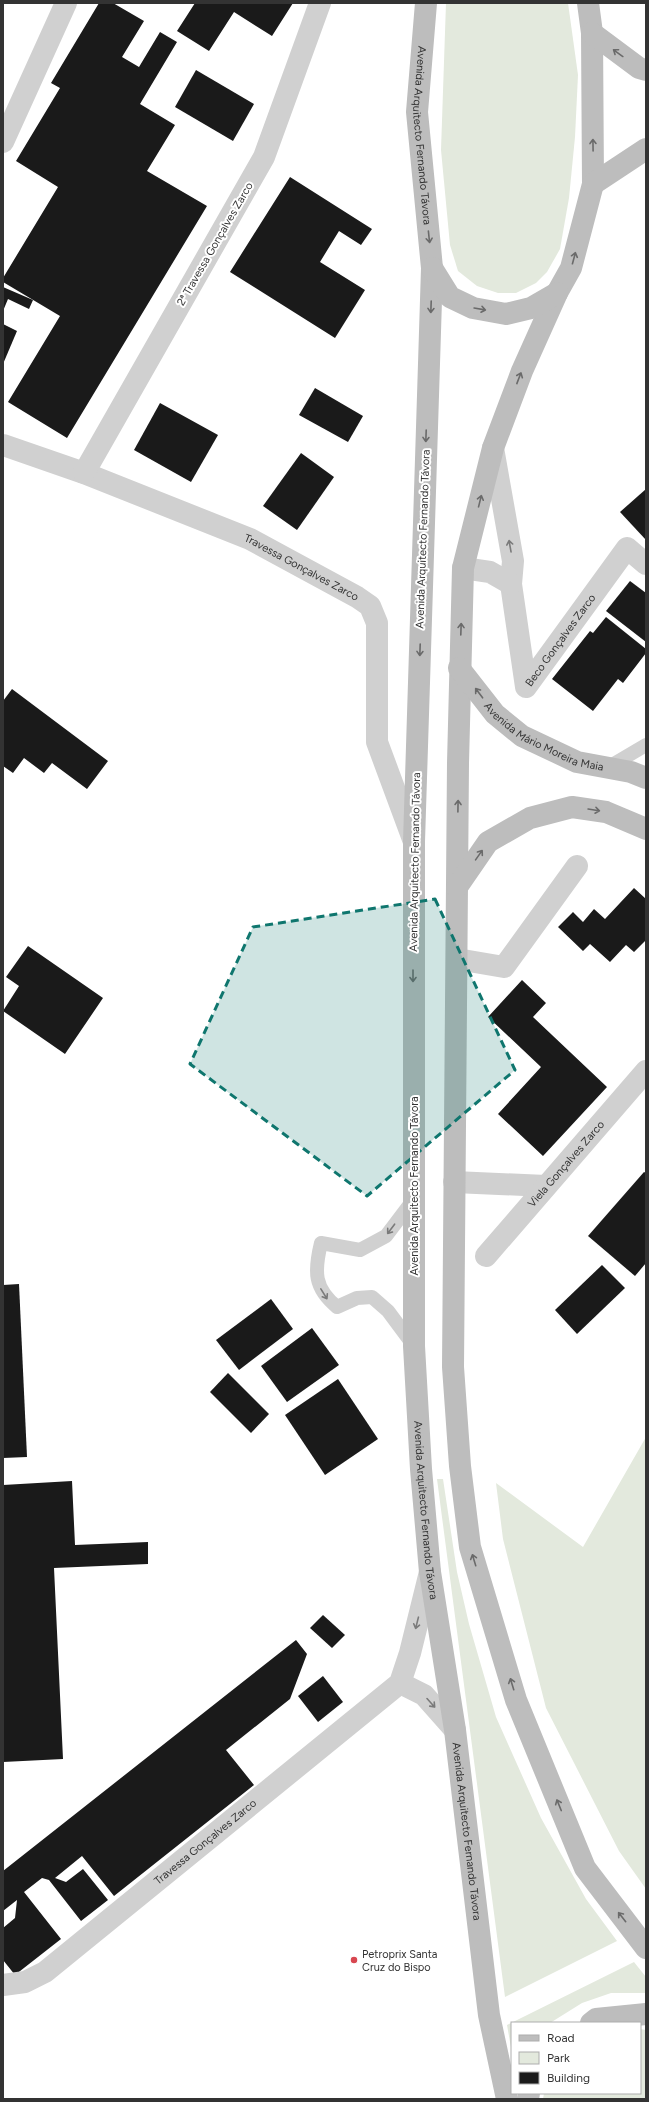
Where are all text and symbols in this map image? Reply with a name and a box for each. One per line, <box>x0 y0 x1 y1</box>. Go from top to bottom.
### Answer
street label: Avenida Arquitecto Fernando Távora <box>411 46 434 225</box>
one-way arrow <box>613 48 624 57</box>
one-way arrow <box>589 139 596 152</box>
street label: 2ª Travessa Gonçalves Zarco <box>174 180 256 308</box>
one-way arrow <box>426 230 433 243</box>
one-way arrow <box>570 251 578 264</box>
one-way arrow <box>427 300 434 313</box>
one-way arrow <box>473 305 486 313</box>
one-way arrow <box>516 372 524 384</box>
one-way arrow <box>422 429 430 442</box>
street label: Avenida Arquitecto Fernando Távora <box>413 449 433 629</box>
one-way arrow <box>476 495 484 508</box>
street label: Travessa Gonçalves Zarco <box>243 531 361 603</box>
one-way arrow <box>506 540 514 553</box>
street label: Beco Gonçalves Zarco <box>522 591 598 689</box>
one-way arrow <box>457 623 465 636</box>
one-way arrow <box>416 643 424 656</box>
one-way arrow <box>475 688 483 699</box>
street label: Avenida Mário Moreira Maia <box>482 699 605 773</box>
street label: Avenida Arquitecto Fernando Távora <box>407 772 423 952</box>
one-way arrow <box>454 800 462 813</box>
one-way arrow <box>587 806 600 814</box>
one-way arrow <box>475 850 483 861</box>
one-way arrow <box>409 969 417 982</box>
street label: Avenida Arquitecto Fernando Távora <box>408 1096 421 1276</box>
street label: Viela Gonçalves Zarco <box>525 1118 607 1210</box>
one-way arrow <box>387 1224 395 1235</box>
one-way arrow <box>319 1288 328 1299</box>
street label: Avenida Arquitecto Fernando Távora <box>412 1420 441 1600</box>
one-way arrow <box>470 1554 477 1567</box>
one-way arrow <box>413 1617 421 1630</box>
one-way arrow <box>508 1678 515 1691</box>
one-way arrow <box>426 1698 435 1708</box>
street label: Avenida Arquitecto Fernando Távora <box>450 1742 484 1921</box>
street label: Travessa Gonçalves Zarco <box>151 1796 259 1887</box>
one-way arrow <box>555 1800 562 1812</box>
one-way arrow <box>618 1912 627 1923</box>
place label: Petroprix Santa Cruz do Bispo <box>362 1948 437 1974</box>
marker: Petroprix Santa Cruz do Bispo <box>349 1955 359 1965</box>
legend <box>511 2022 641 2094</box>
text: Road <box>547 2031 575 2045</box>
text: Park <box>547 2051 570 2065</box>
text: Building <box>547 2071 590 2085</box>

